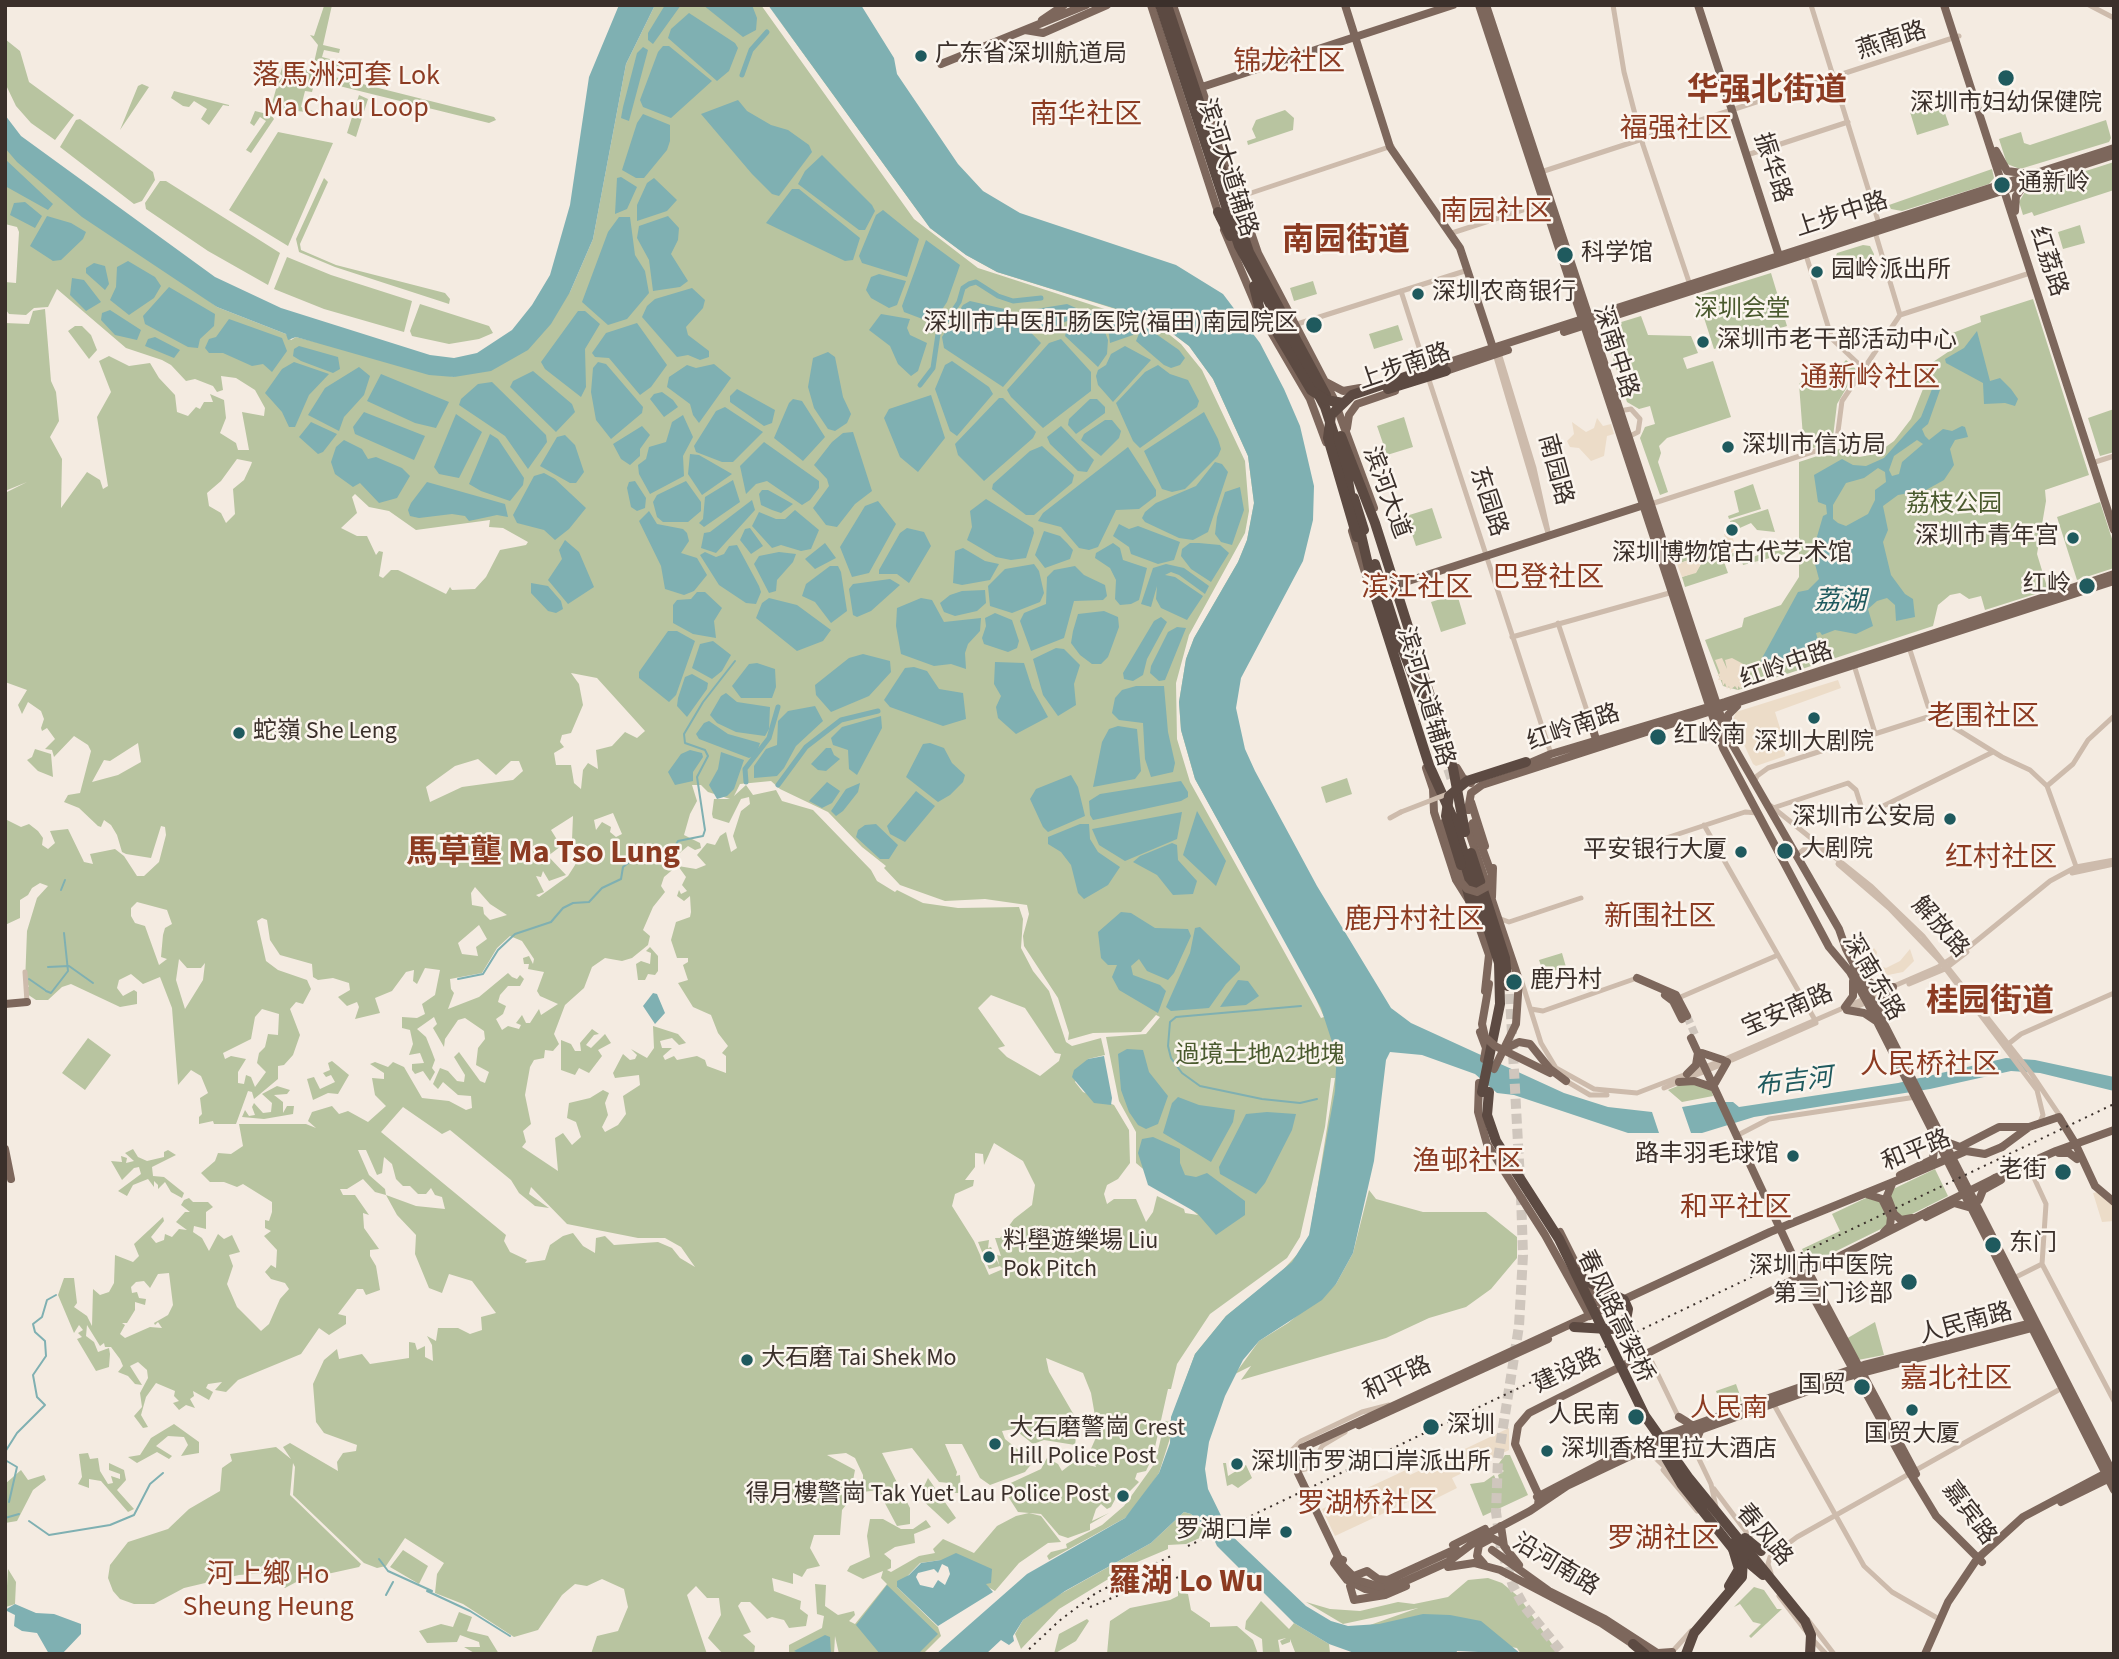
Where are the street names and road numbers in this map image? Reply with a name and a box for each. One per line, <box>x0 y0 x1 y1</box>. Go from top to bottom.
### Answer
street label: 燕南路 <box>1853 17 1931 67</box>
street label: 滨河大道辅路 <box>1190 95 1262 241</box>
street label: 振华路 <box>1746 129 1796 207</box>
street label: 上步中路 <box>1792 187 1892 245</box>
street label: 红荔路 <box>2022 223 2072 301</box>
street label: 深南中路 <box>1585 302 1643 402</box>
street label: 上步南路 <box>1355 339 1455 397</box>
street label: 南园路 <box>1531 431 1577 509</box>
street label: 滨河大道 <box>1355 443 1415 543</box>
street label: 东园路 <box>1462 463 1512 541</box>
street label: 滨河大道辅路 <box>1389 624 1459 770</box>
street label: 红岭中路 <box>1737 638 1837 696</box>
street label: 红岭南路 <box>1524 700 1624 758</box>
street label: 解放路 <box>1904 892 1974 964</box>
street label: 深南东路 <box>1835 929 1909 1027</box>
street label: 宝安南路 <box>1738 980 1838 1044</box>
street label: 和平路 <box>1878 1125 1956 1179</box>
street label: 春风路高架桥 <box>1569 1246 1659 1388</box>
street label: 人民南路 <box>1916 1299 2016 1351</box>
street label: 建设路 <box>1529 1343 1607 1401</box>
street label: 和平路 <box>1359 1352 1437 1408</box>
street label: 嘉宾路 <box>1935 1477 2001 1551</box>
street label: 春风路 <box>1729 1499 1797 1573</box>
street label: 沿河南路 <box>1506 1529 1604 1603</box>

